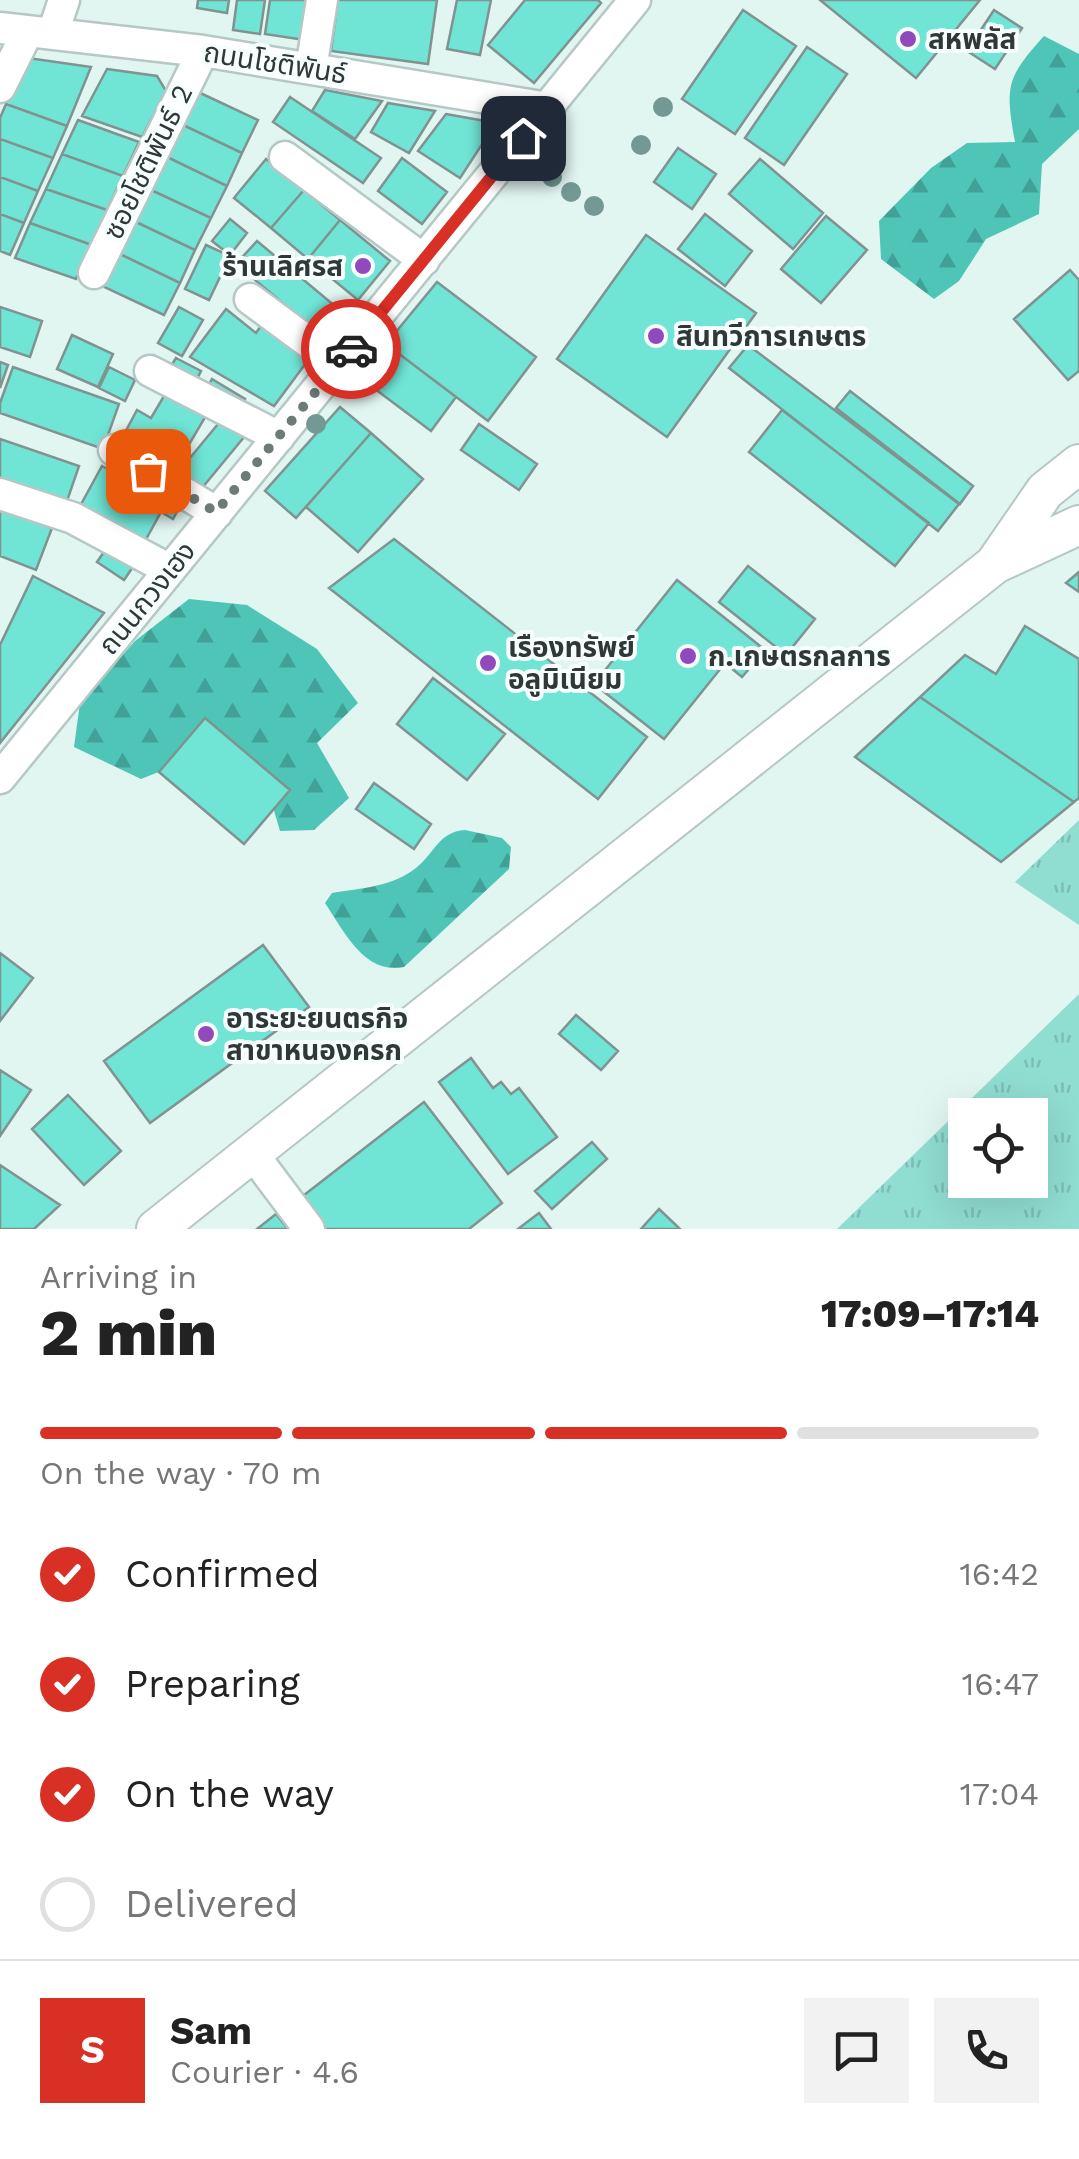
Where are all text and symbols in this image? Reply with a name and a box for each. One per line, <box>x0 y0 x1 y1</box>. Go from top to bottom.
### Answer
place label: สหพลัส <box>928 23 1016 56</box>
marker: สหพลัส <box>897 28 919 50</box>
street label: ถนนโชติพันธ์ <box>201 35 349 91</box>
street label: ซอยโชติพันธ์ 2 <box>96 79 200 245</box>
pin <box>481 96 566 181</box>
icon: home <box>496 111 551 166</box>
place label: ร้านเลิศรส <box>222 250 343 283</box>
marker: ร้านเลิศรส <box>352 255 374 277</box>
courier <box>301 299 401 399</box>
place label: สินทวีการเกษตร <box>676 320 866 353</box>
icon: car <box>324 322 379 377</box>
marker: สินทวีการเกษตร <box>645 325 667 347</box>
pin <box>106 429 191 514</box>
icon: bag <box>121 444 176 499</box>
street label: ถนนกวงเฮง <box>92 535 202 661</box>
place label: เรืองทรัพย์ อลูมิเนียม <box>508 631 635 697</box>
place label: ก.เกษตรกลการ <box>708 640 891 673</box>
marker: ก.เกษตรกลการ <box>677 645 699 667</box>
marker: เรืองทรัพย์ อลูมิเนียม <box>477 652 499 674</box>
place label: อาระยะยนตรกิจ สาขาหนองครก <box>226 1002 408 1067</box>
marker: อาระยะยนตรกิจ สาขาหนองครก <box>195 1023 217 1045</box>
map controls <box>948 1098 1048 1198</box>
button: locate <box>948 1098 1048 1198</box>
text: Arriving in <box>40 1258 197 1296</box>
text: 17:09–17:14 <box>821 1292 1039 1336</box>
text: 2 min <box>40 1295 217 1371</box>
text: On the way · 70 m <box>40 1454 321 1492</box>
icon: check <box>40 1547 95 1602</box>
text: Confirmed <box>125 1552 320 1596</box>
text: 16:42 <box>959 1555 1039 1593</box>
icon: check <box>40 1657 95 1712</box>
text: Preparing <box>125 1662 300 1706</box>
text: 16:47 <box>962 1665 1039 1703</box>
icon: check <box>40 1767 95 1822</box>
text: On the way <box>125 1772 334 1816</box>
text: 17:04 <box>960 1775 1039 1813</box>
text: Delivered <box>125 1882 298 1926</box>
button: chat <box>804 1998 909 2103</box>
button: phone <box>934 1998 1039 2103</box>
text: Sam <box>170 2009 252 2053</box>
text: S <box>80 2028 105 2072</box>
text: Courier · 4.6 <box>170 2053 359 2091</box>

